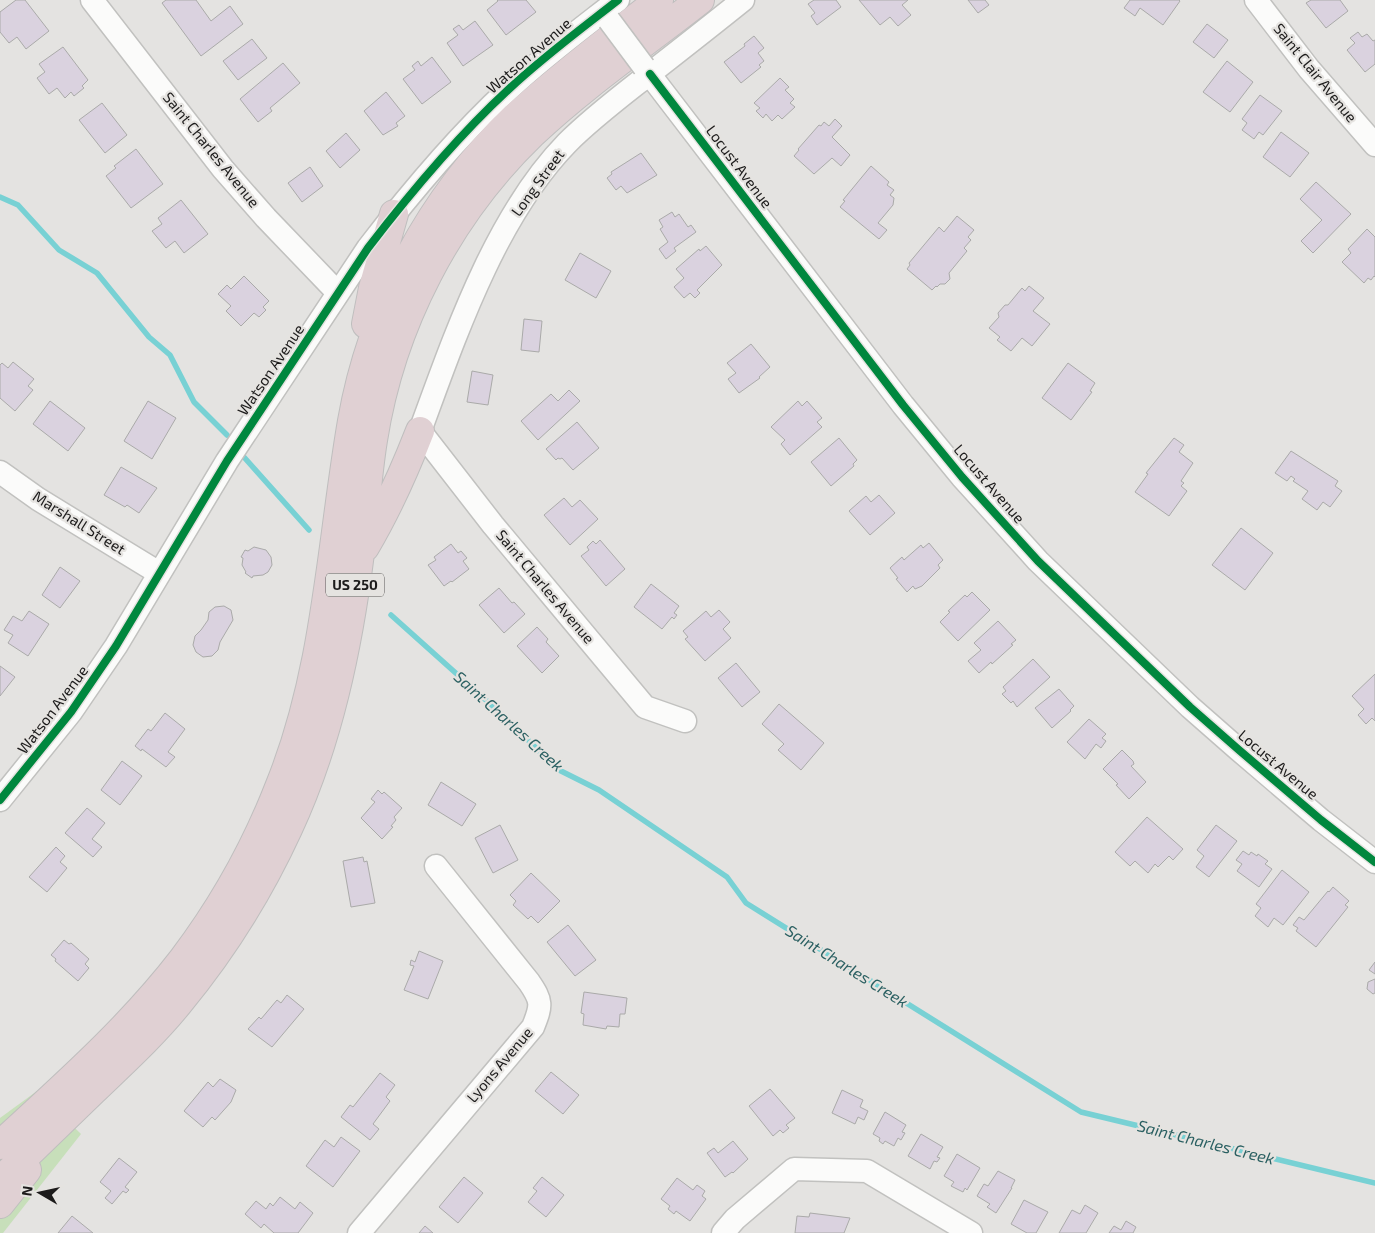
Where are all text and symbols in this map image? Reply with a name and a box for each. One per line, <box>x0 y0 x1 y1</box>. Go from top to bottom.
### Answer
street label: Watson Avenue <box>482 14 574 97</box>
street label: Saint Clair Avenue <box>1270 19 1361 125</box>
street label: Saint Charles Avenue <box>160 88 264 211</box>
street label: Locust Avenue <box>703 122 777 211</box>
street label: Long Street <box>507 145 568 219</box>
street label: Watson Avenue <box>233 320 307 418</box>
street label: Locust Avenue <box>951 440 1029 526</box>
street label: Marshall Street <box>30 487 129 558</box>
street label: Saint Charles Avenue <box>493 526 599 647</box>
road number: US 250 <box>326 574 384 596</box>
street label: Watson Avenue <box>13 662 91 757</box>
water label: Saint Charles Creek <box>451 667 568 775</box>
street label: Locust Avenue <box>1235 726 1322 803</box>
water label: Saint Charles Creek <box>783 920 912 1011</box>
street label: Lyons Avenue <box>463 1023 536 1106</box>
water label: Saint Charles Creek <box>1136 1115 1277 1168</box>
north arrow <box>15 1168 65 1218</box>
text: N <box>17 1185 36 1197</box>

